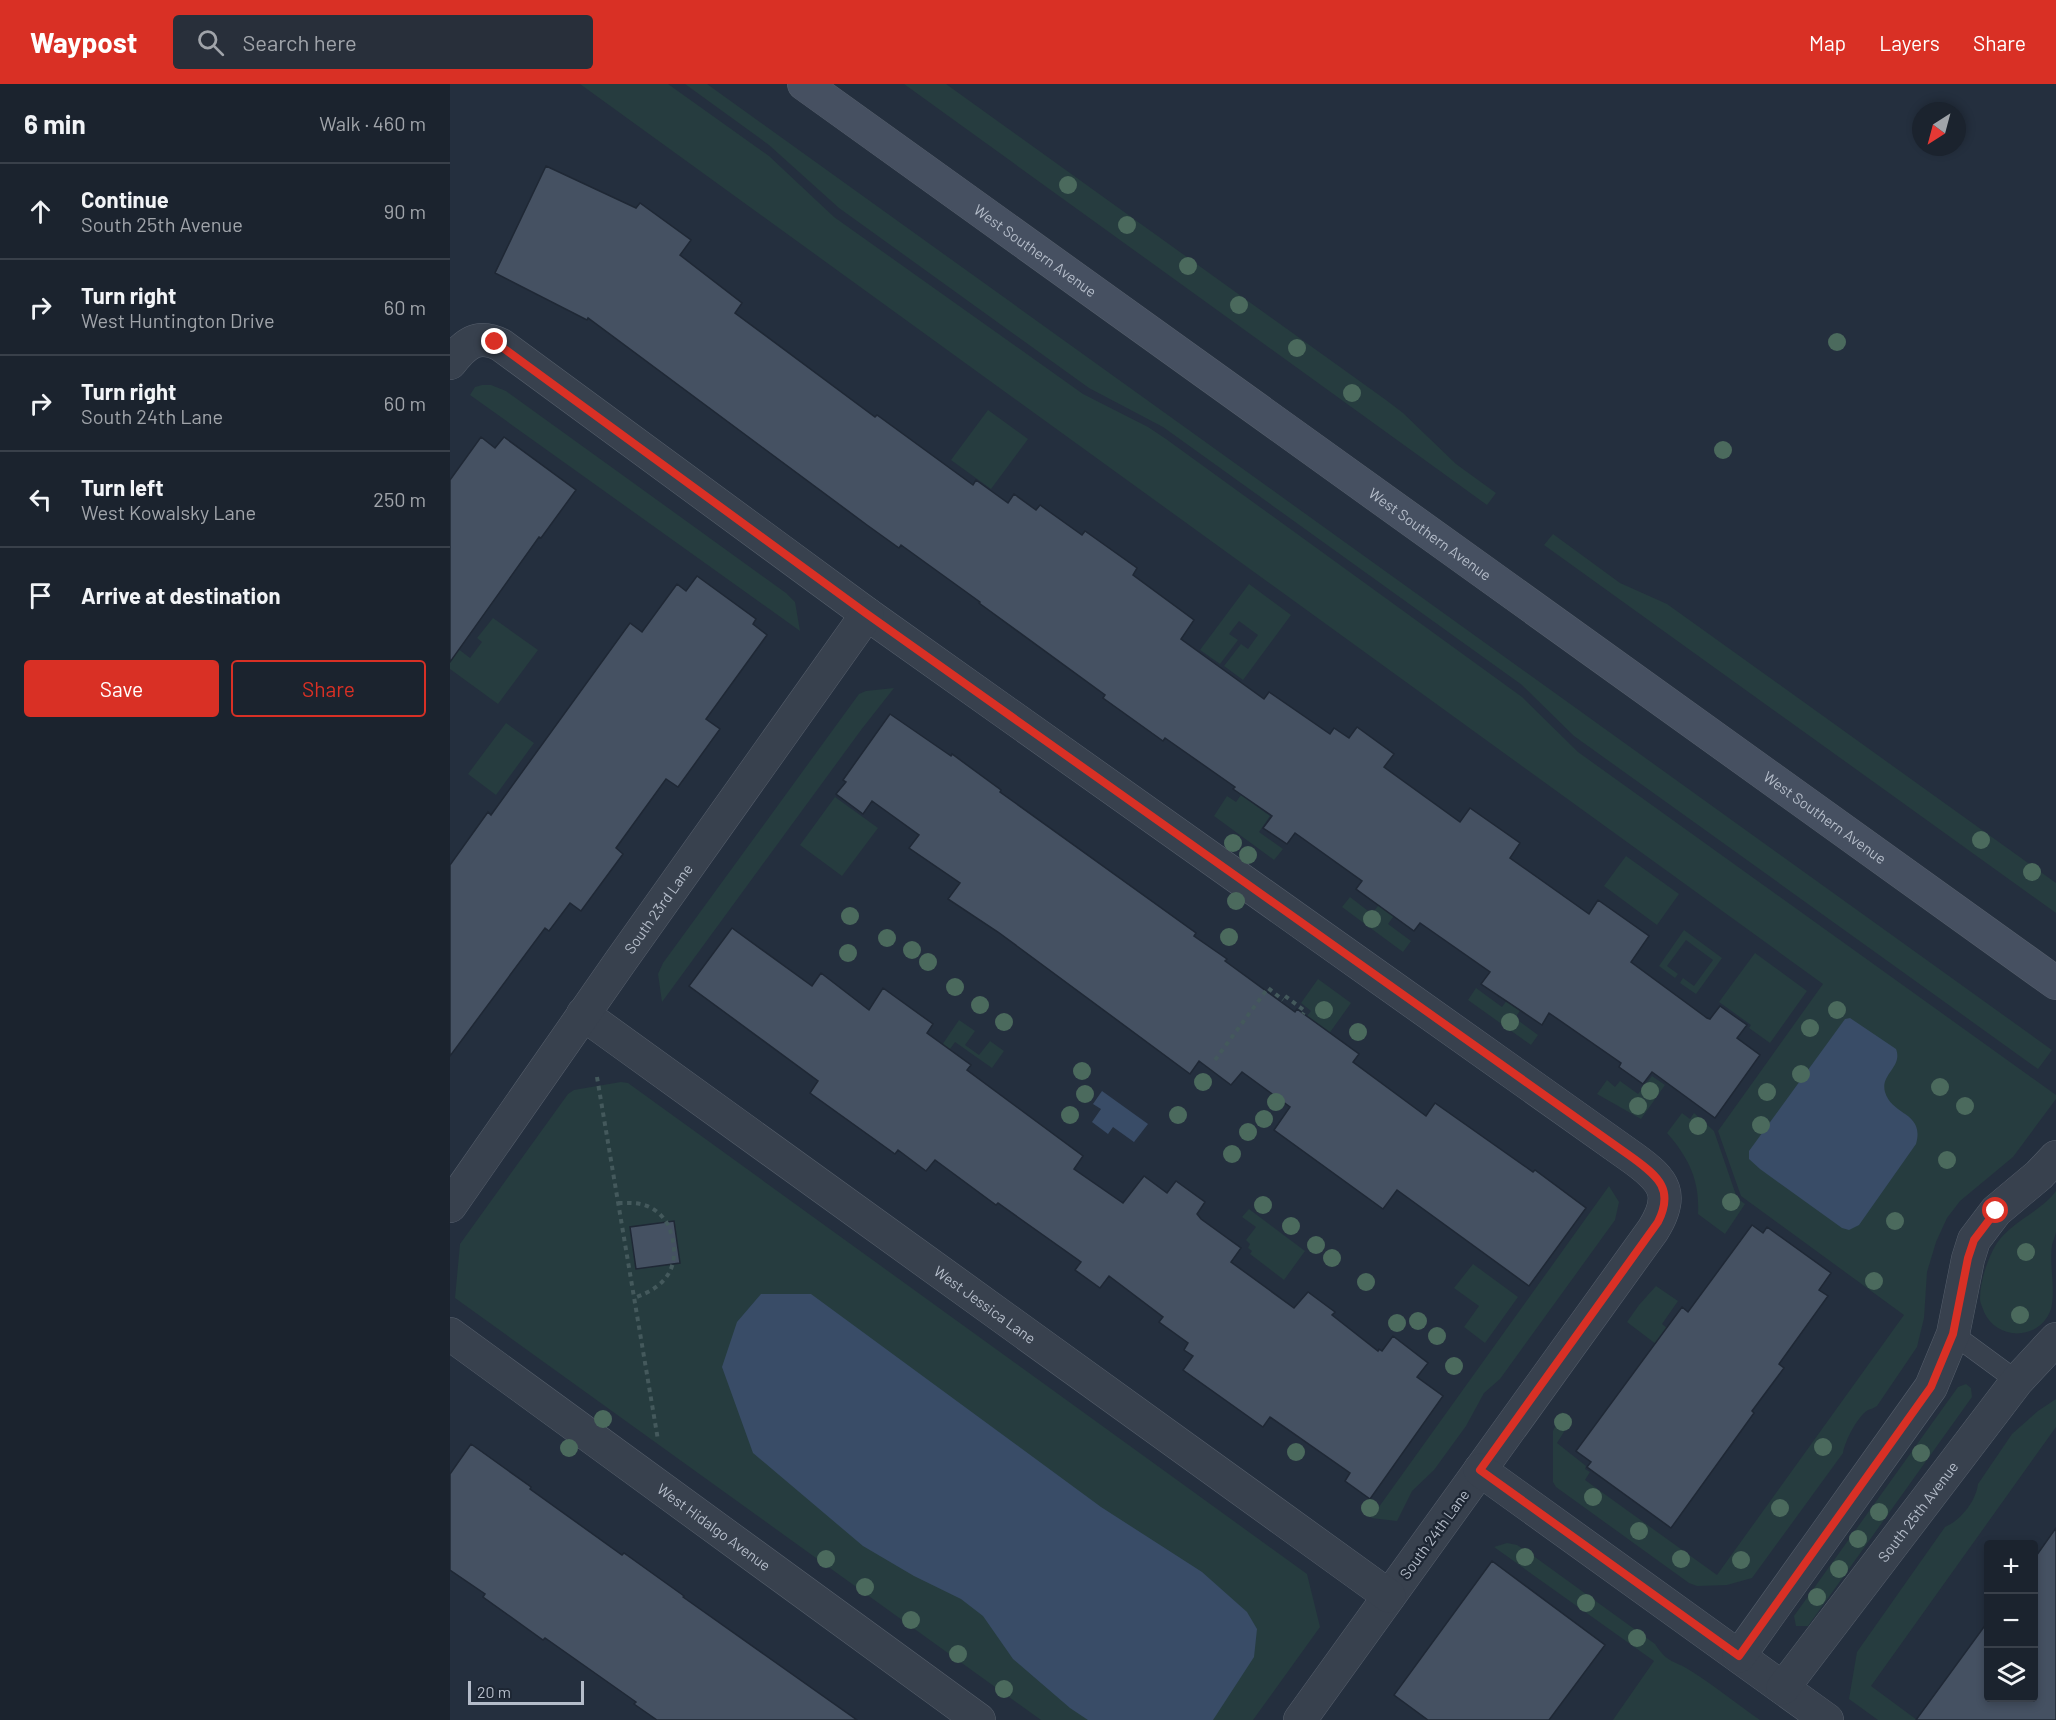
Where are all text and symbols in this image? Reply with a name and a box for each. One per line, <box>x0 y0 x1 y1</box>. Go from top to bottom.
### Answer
search box <box>173 15 593 69</box>
text: Waypost <box>30 25 137 59</box>
icon: search <box>194 26 227 59</box>
text: Search here <box>242 29 357 55</box>
text: Map <box>1809 30 1846 55</box>
text: Layers <box>1879 30 1940 55</box>
text: Share <box>1973 30 2026 55</box>
north arrow <box>1912 102 1966 156</box>
text: 6 min <box>24 108 86 139</box>
text: Walk · 460 m <box>319 111 426 135</box>
text: Continue <box>81 186 169 212</box>
icon: ahead <box>24 195 57 228</box>
text: 90 m <box>384 199 426 223</box>
street label: West Southern Avenue <box>971 200 1100 300</box>
text: South 25th Avenue <box>81 212 243 236</box>
text: Turn right <box>81 282 176 308</box>
icon: right <box>24 291 57 324</box>
text: 60 m <box>384 295 426 319</box>
text: West Huntington Drive <box>81 308 275 332</box>
route end <box>481 328 507 354</box>
text: Turn right <box>81 378 176 404</box>
icon: right <box>24 387 57 420</box>
text: 60 m <box>384 391 426 415</box>
text: South 24th Lane <box>81 404 223 428</box>
text: Turn left <box>81 474 164 500</box>
icon: left <box>24 483 57 516</box>
street label: West Southern Avenue <box>1365 484 1495 584</box>
text: 250 m <box>373 487 426 511</box>
text: West Kowalsky Lane <box>81 500 256 524</box>
icon: arrive <box>24 579 57 612</box>
text: Arrive at destination <box>81 582 280 608</box>
button: Save <box>24 660 219 717</box>
button: Share <box>231 660 426 717</box>
street label: West Southern Avenue <box>1760 767 1890 867</box>
street label: South 23rd Lane <box>620 860 696 957</box>
route start <box>1982 1197 2008 1223</box>
street label: West Jessica Lane <box>931 1262 1040 1347</box>
street label: South 25th Avenue <box>1874 1458 1962 1565</box>
street label: West Hidalgo Avenue <box>654 1479 774 1574</box>
street label: South 24th Lane <box>1395 1486 1473 1582</box>
map controls <box>1984 1540 2038 1702</box>
button: + <box>1984 1540 2038 1594</box>
button: − <box>1984 1594 2038 1648</box>
button: layers <box>1984 1648 2038 1702</box>
scale bar <box>468 1678 584 1706</box>
text: 20 m <box>477 1682 511 1701</box>

